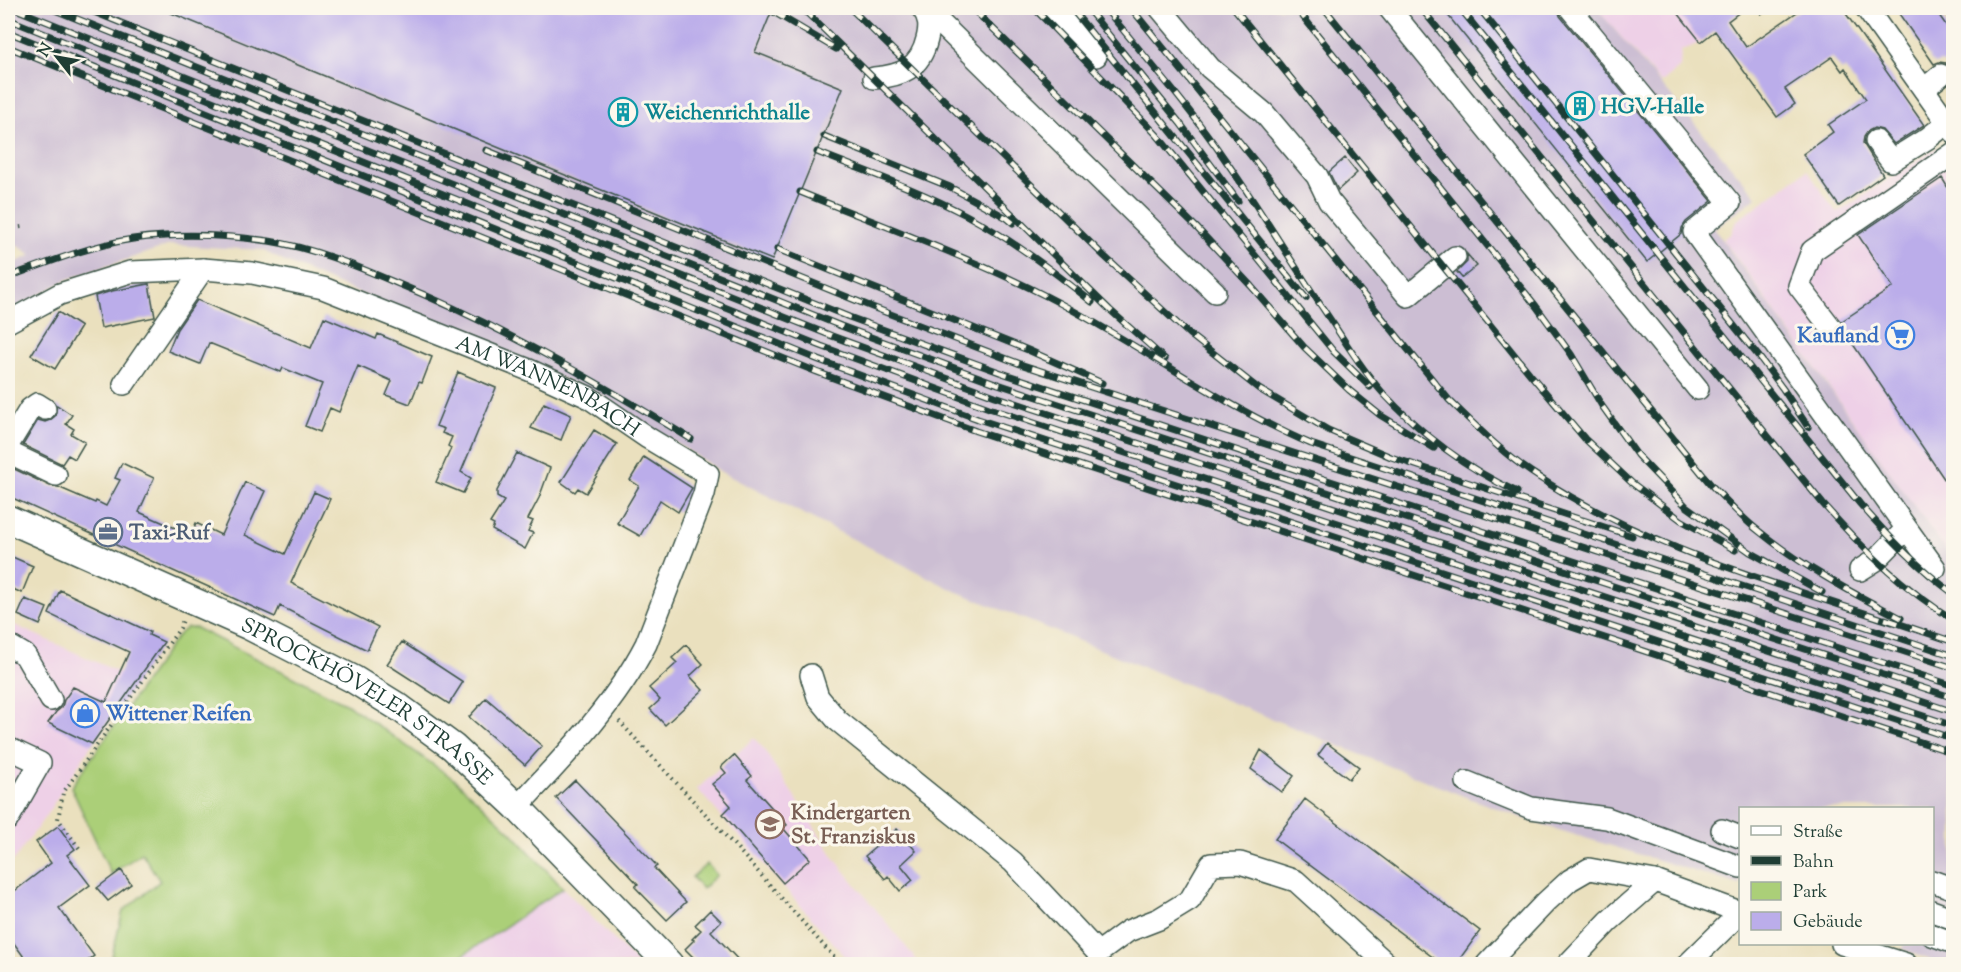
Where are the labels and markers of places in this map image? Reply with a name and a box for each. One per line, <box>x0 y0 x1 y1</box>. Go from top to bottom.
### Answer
building icon: HGV-Halle <box>1564 90 1596 122</box>
place label: HGV-Halle <box>1601 93 1705 123</box>
building icon: Weichenrichthalle <box>607 96 639 128</box>
place label: Weichenrichthalle <box>644 99 810 129</box>
supermarket icon: Kaufland <box>1884 319 1916 351</box>
place label: Kaufland <box>1797 322 1879 352</box>
office icon: Taxi-Ruf <box>92 516 124 548</box>
place label: Taxi-Ruf <box>129 519 212 549</box>
shop icon: Wittener Reifen <box>69 697 101 729</box>
place label: Wittener Reifen <box>106 700 252 730</box>
place label: Kindergarten St. Franziskus <box>791 799 915 853</box>
school or university icon: Kindergarten St. Franziskus <box>754 808 786 840</box>

